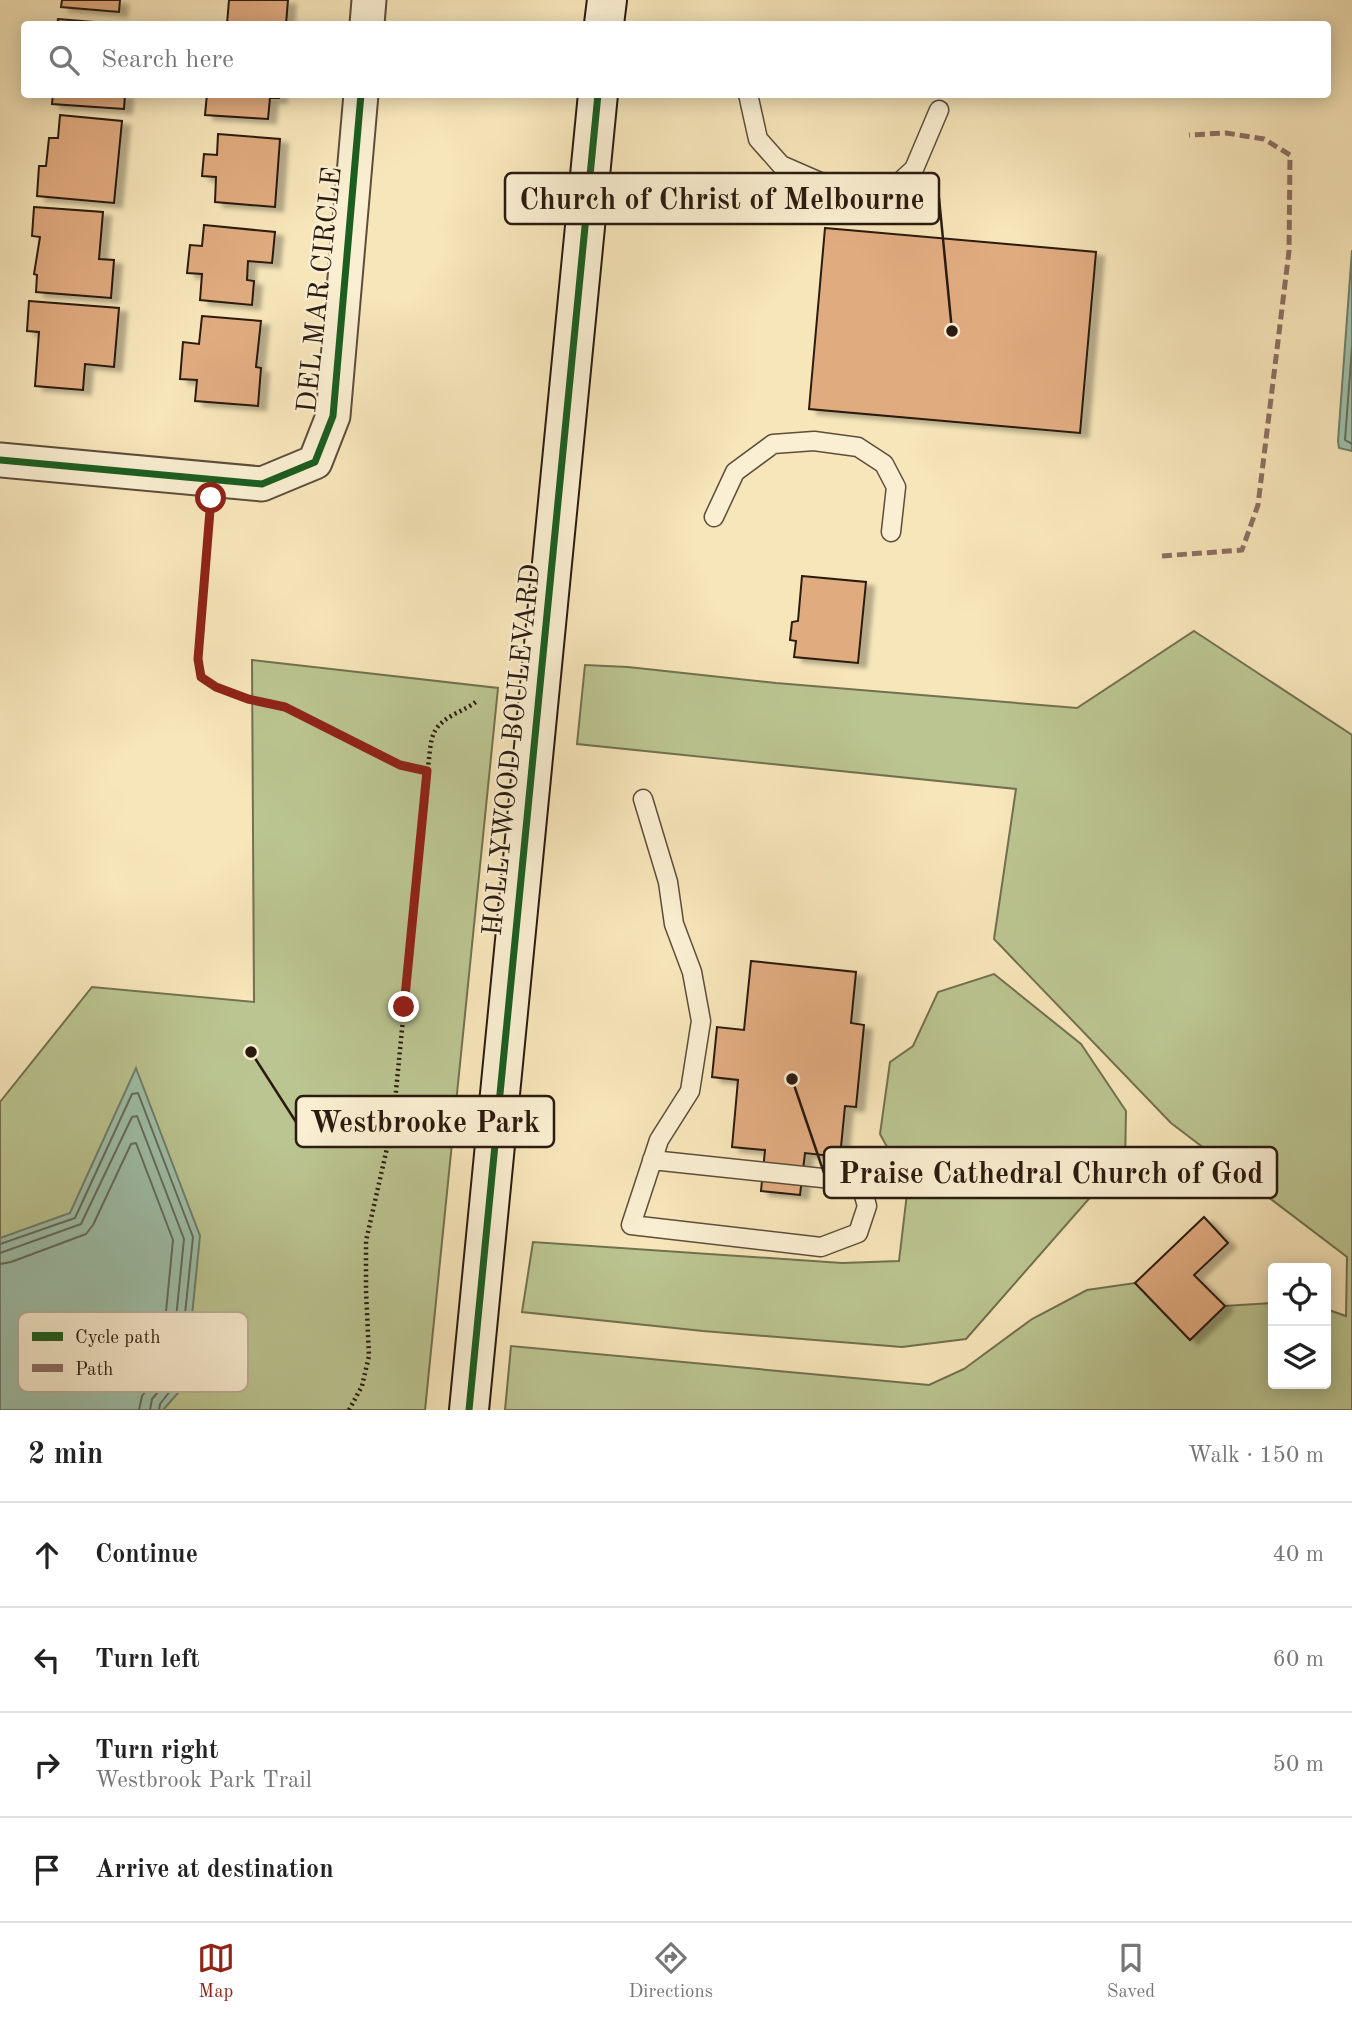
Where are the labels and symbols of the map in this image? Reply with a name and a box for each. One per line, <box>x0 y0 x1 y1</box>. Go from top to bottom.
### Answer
street label: DEL MAR CIRCLE <box>294 166 348 414</box>
callout: Church of Christ of Melbourne <box>505 173 939 224</box>
text: Church of Christ of Melbourne <box>519 186 925 216</box>
route start <box>195 482 226 513</box>
street label: HOLLYWOOD BOULEVARD <box>480 563 546 937</box>
route end <box>388 991 419 1022</box>
callout: Westbrooke Park <box>296 1096 554 1147</box>
text: Westbrooke Park <box>310 1109 541 1139</box>
callout: Praise Cathedral Church of God <box>824 1147 1277 1198</box>
text: Praise Cathedral Church of God <box>839 1160 1263 1190</box>
legend <box>18 1312 248 1392</box>
text: Cycle path <box>75 1329 161 1348</box>
text: Path <box>75 1361 113 1380</box>

